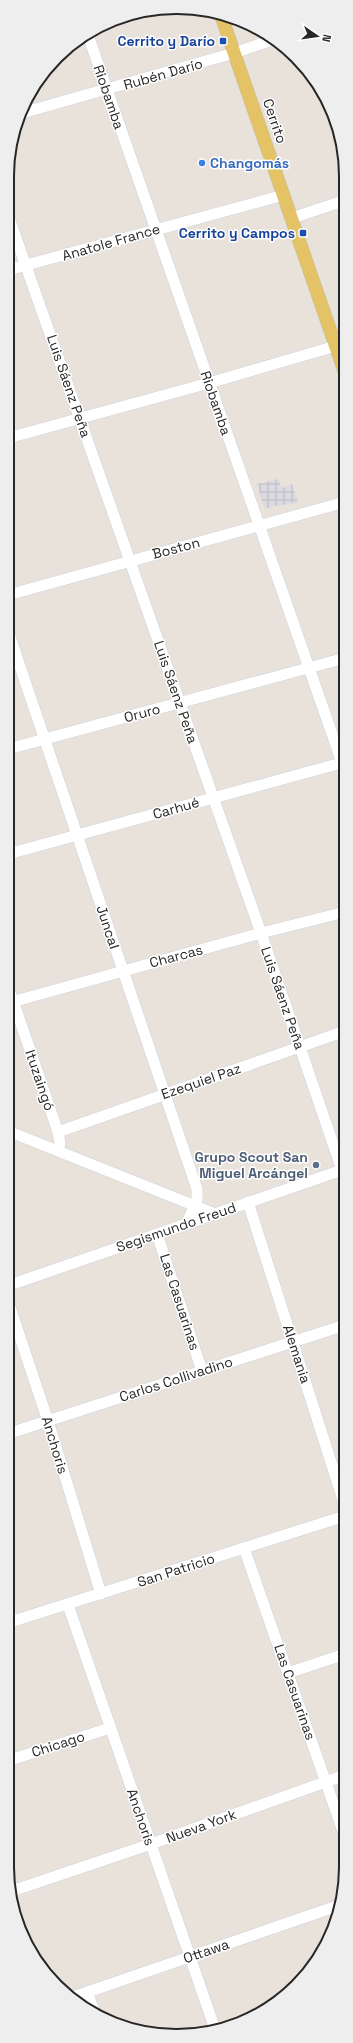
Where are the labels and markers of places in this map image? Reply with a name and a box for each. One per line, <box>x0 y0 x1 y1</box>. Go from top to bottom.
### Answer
place label: Cerrito y Darío <box>117 32 215 50</box>
marker: Cerrito y Darío <box>218 36 228 46</box>
place label: Changomás <box>210 154 289 172</box>
marker: Changomás <box>197 158 207 168</box>
place label: Cerrito y Campos <box>179 224 295 242</box>
marker: Cerrito y Campos <box>298 228 308 238</box>
place label: Grupo Scout San Miguel Arcángel <box>194 1148 308 1182</box>
marker: Grupo Scout San Miguel Arcángel <box>311 1160 321 1170</box>

